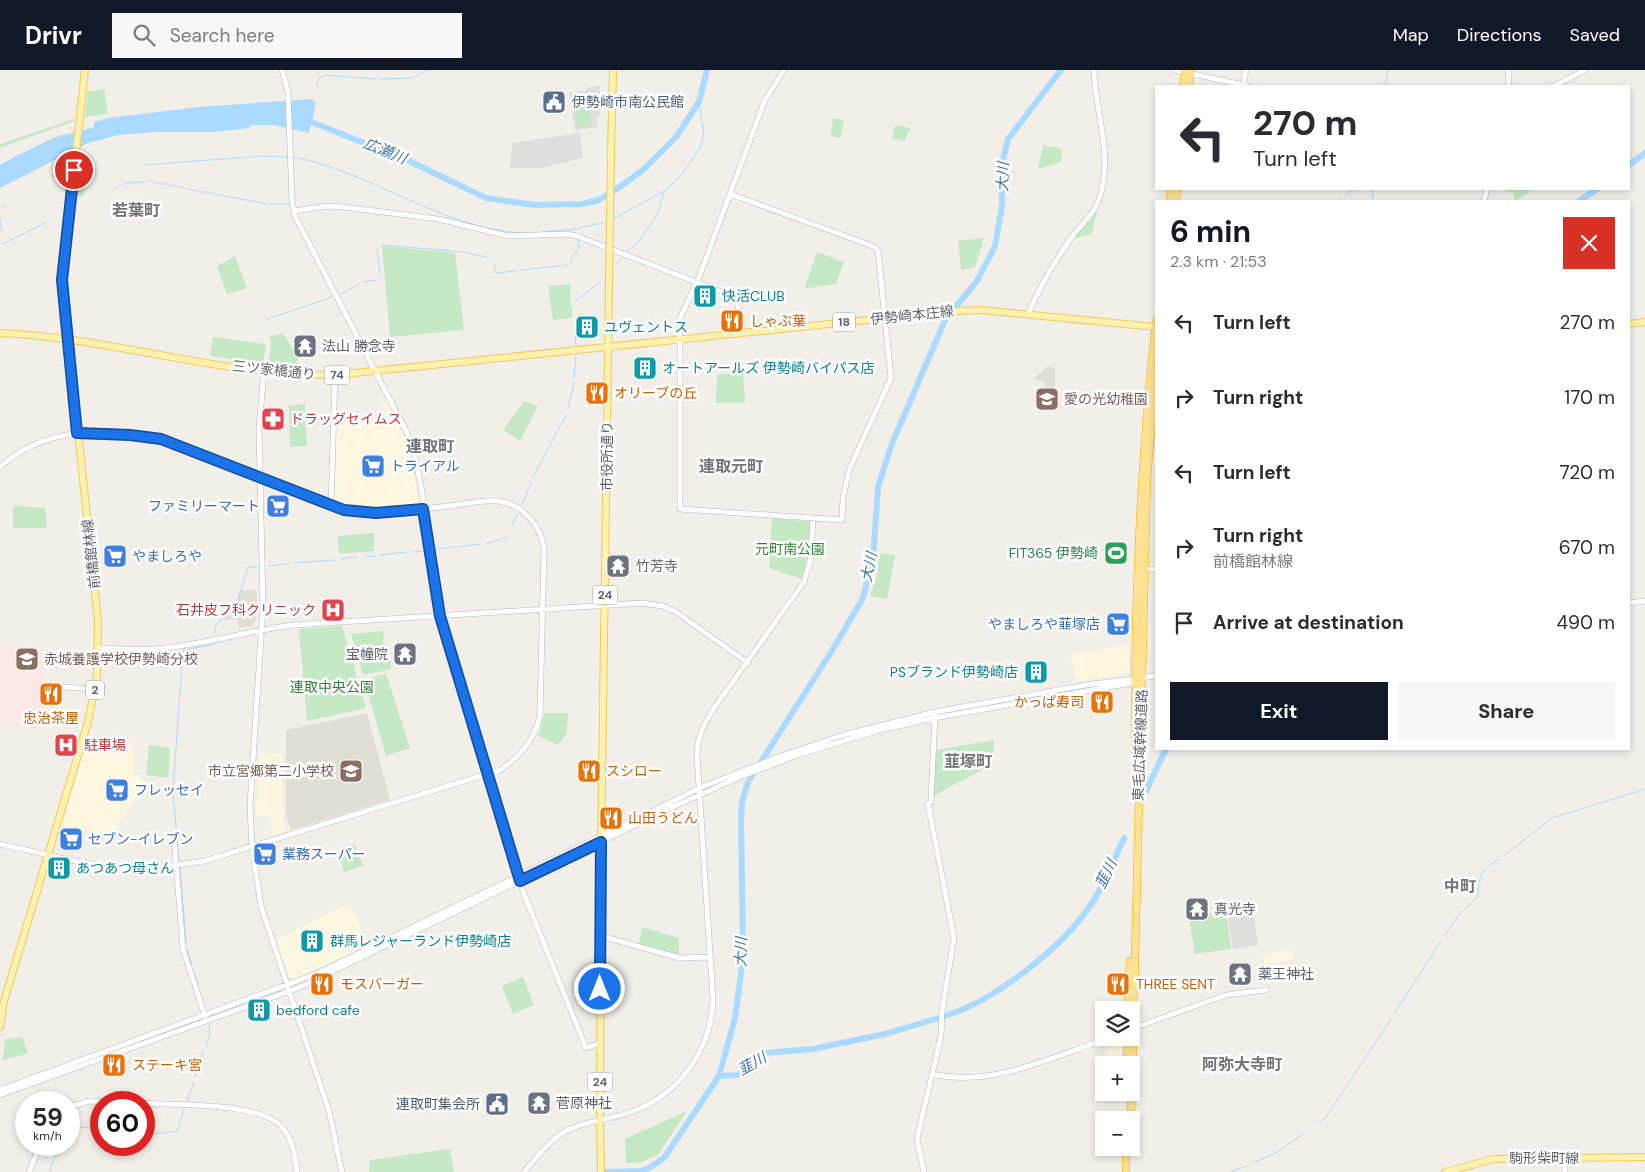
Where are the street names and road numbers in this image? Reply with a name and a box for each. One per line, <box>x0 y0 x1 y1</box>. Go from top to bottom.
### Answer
street label: 伊勢崎本庄線 <box>869 302 955 328</box>
road number: 18 <box>833 312 855 332</box>
street label: 三ツ家橋通り <box>231 357 317 383</box>
road number: 74 <box>324 366 350 384</box>
street label: 市役所通り <box>598 421 616 491</box>
street label: 前橋館林線 <box>78 518 104 590</box>
road number: 24 <box>592 586 618 604</box>
road number: 2 <box>86 680 104 700</box>
street label: 東毛広域幹線道路 <box>1129 689 1151 801</box>
road number: 24 <box>588 1072 612 1092</box>
street label: 駒形柴町線 <box>1509 1149 1579 1167</box>

